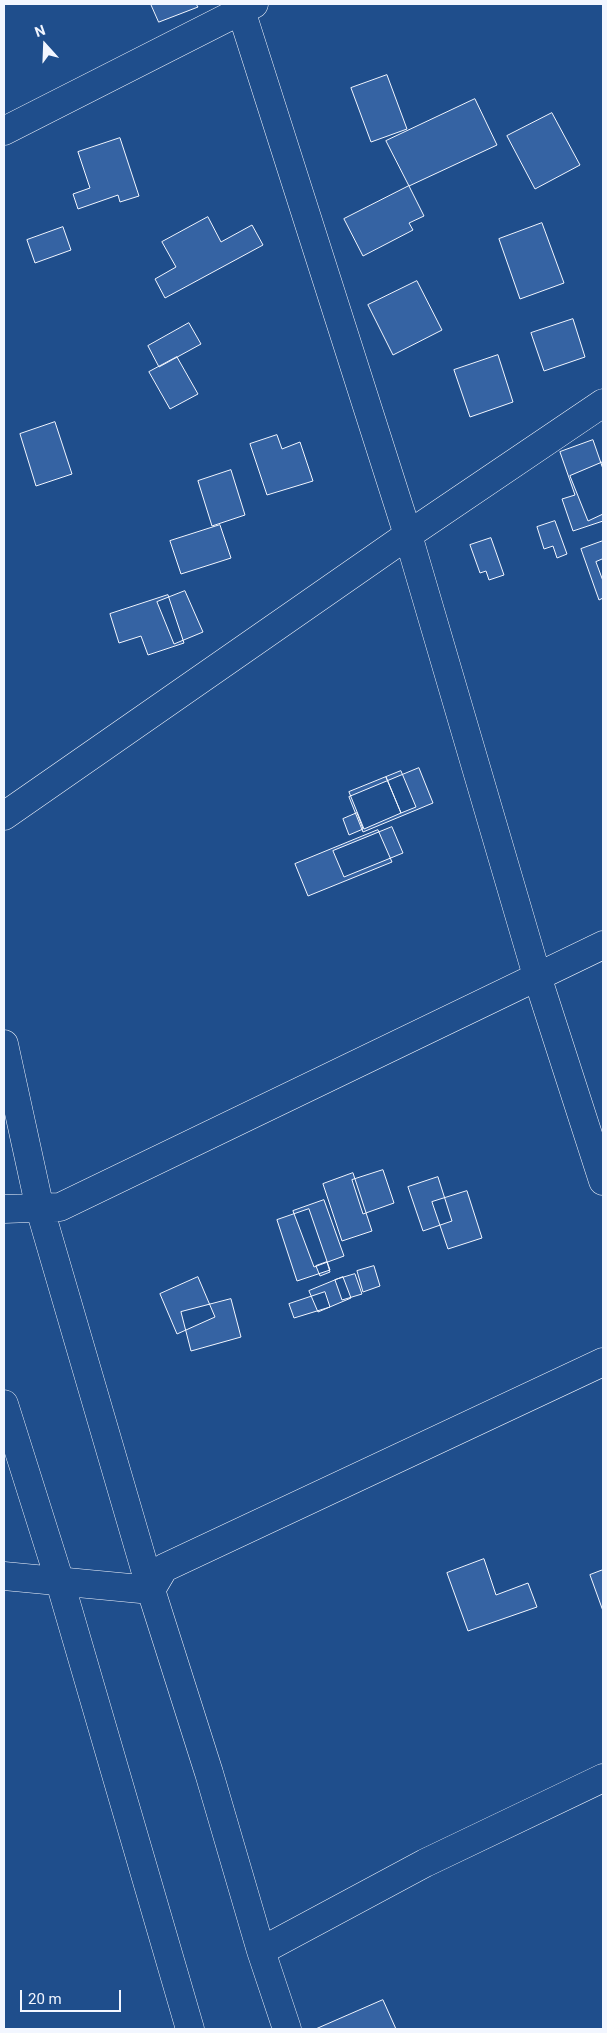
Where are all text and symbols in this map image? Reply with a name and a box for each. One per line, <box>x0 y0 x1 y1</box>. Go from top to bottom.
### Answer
north arrow <box>20 20 70 70</box>
text: N <box>32 22 47 40</box>
scale bar <box>22 1980 124 2012</box>
text: 20 m <box>28 1990 62 2008</box>

